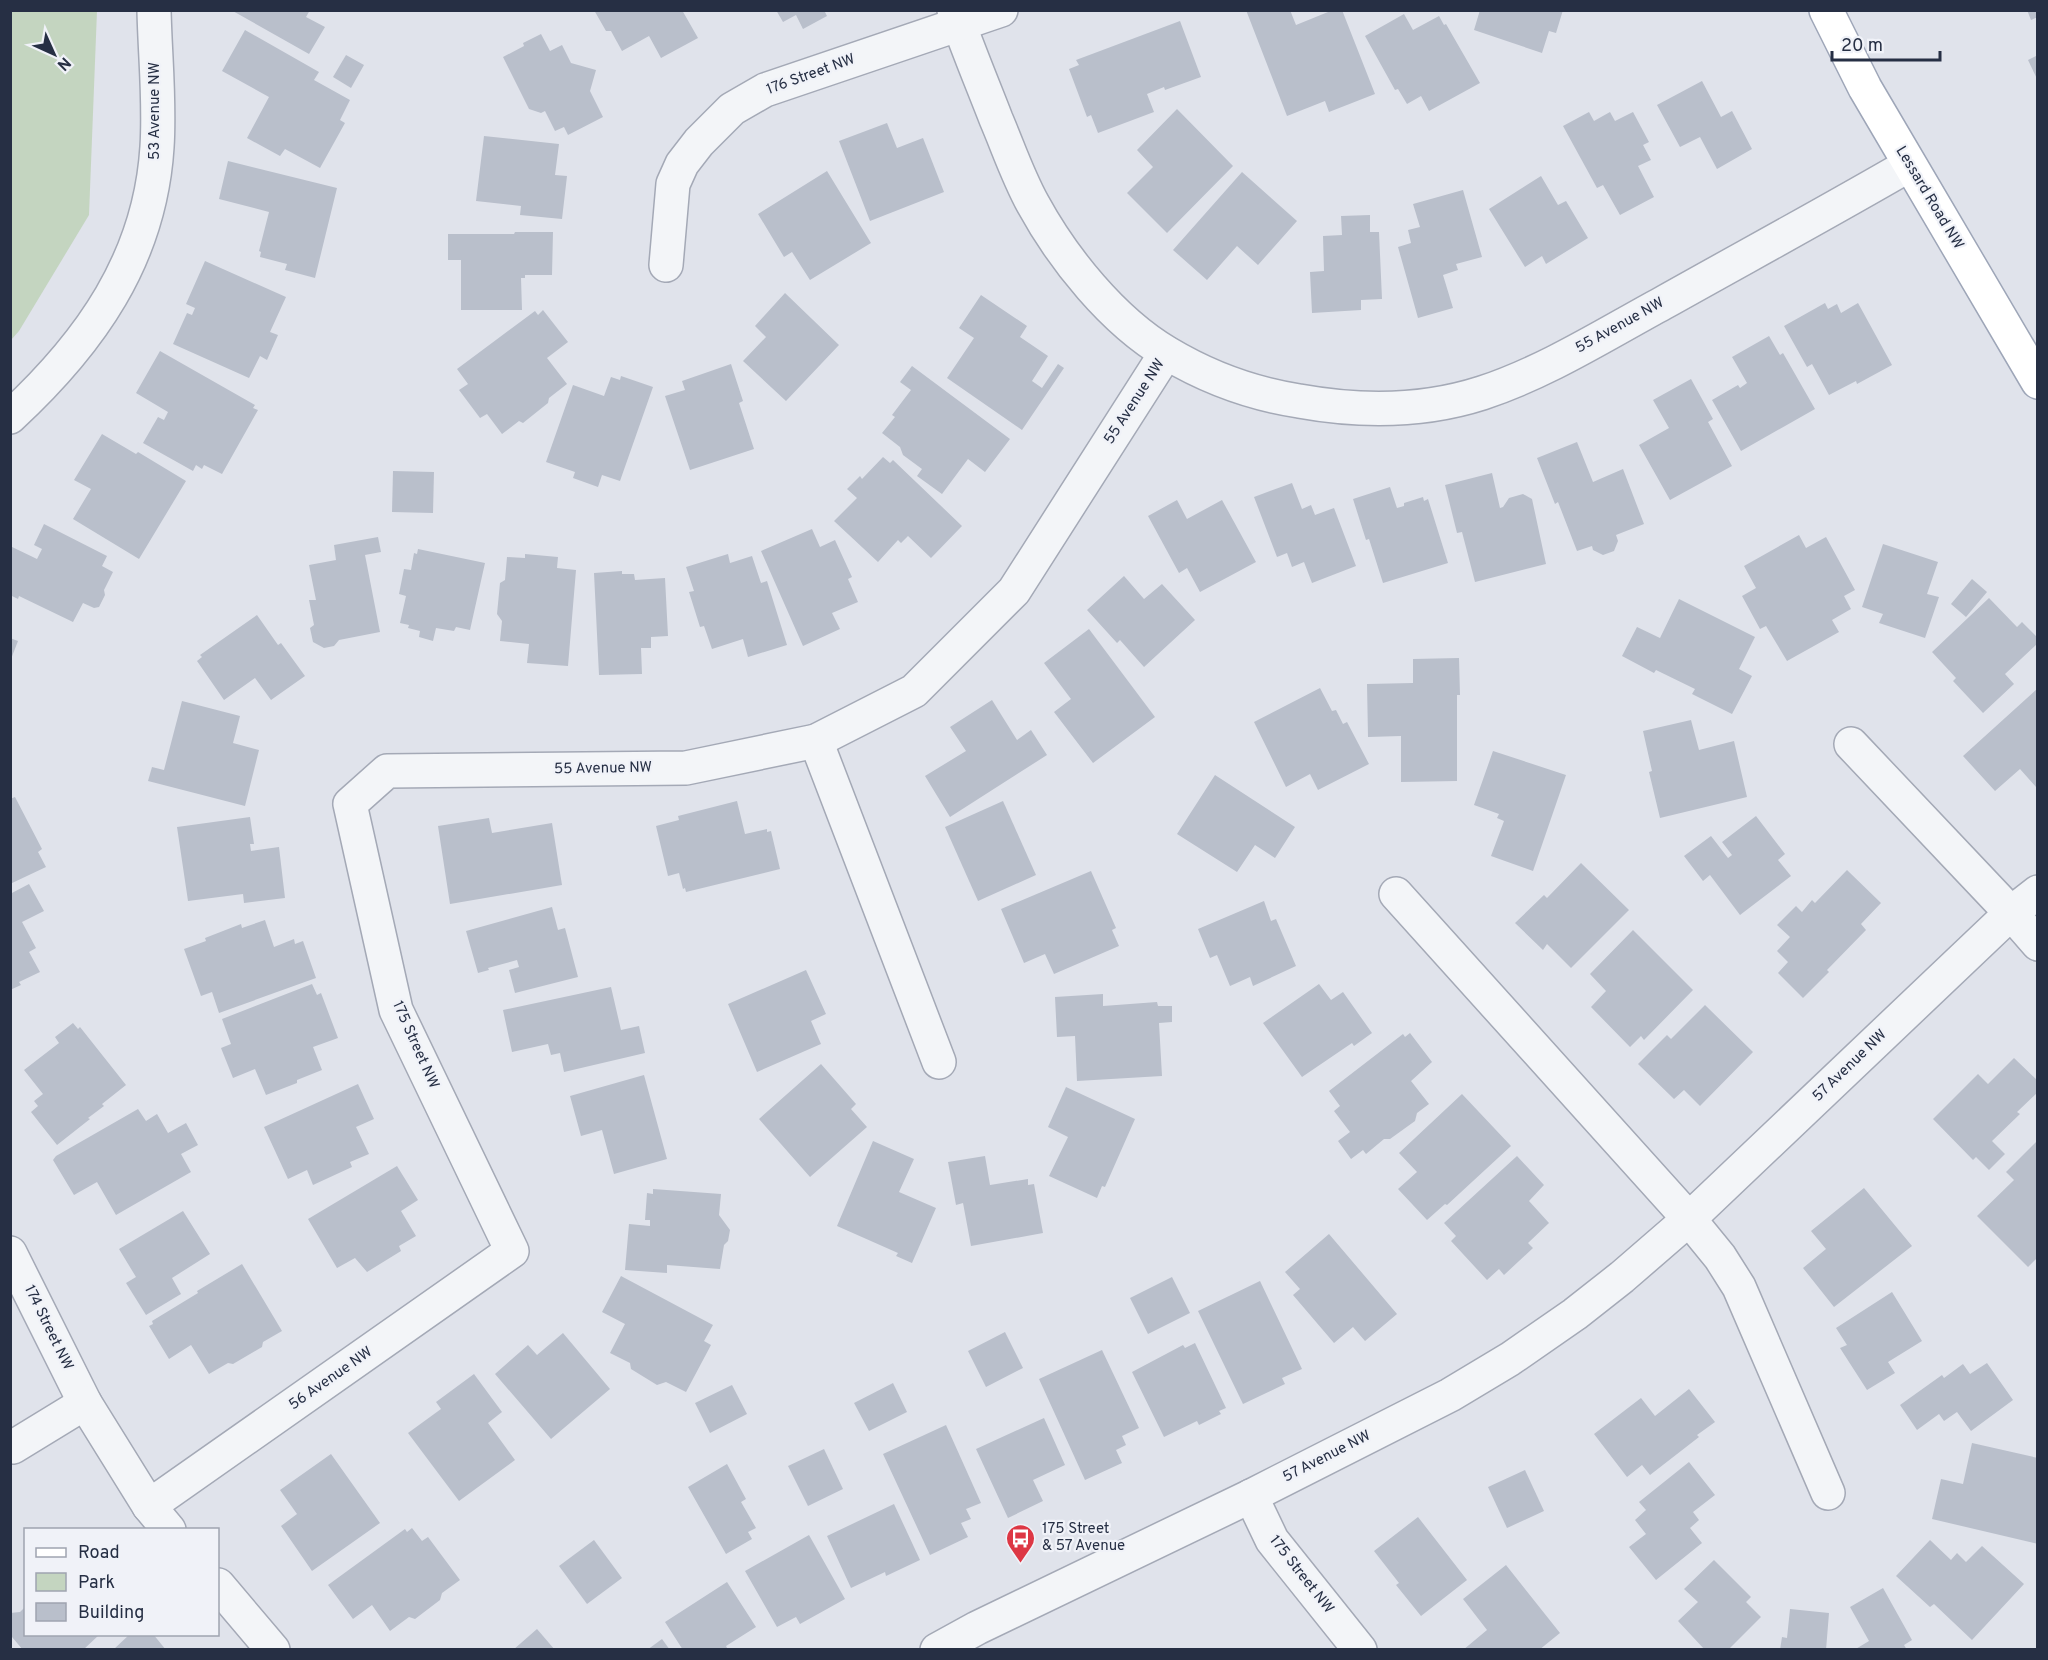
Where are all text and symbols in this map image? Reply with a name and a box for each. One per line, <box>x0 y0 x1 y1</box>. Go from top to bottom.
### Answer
north arrow <box>24 24 84 84</box>
scale bar <box>1832 24 1940 62</box>
text: 20 m <box>1841 35 1883 58</box>
street label: 176 Street NW <box>764 50 858 100</box>
text: N <box>52 52 74 74</box>
street label: 53 Avenue NW <box>146 62 165 160</box>
street label: Lessard Road NW <box>1891 143 1967 253</box>
street label: 55 Avenue NW <box>1572 294 1668 358</box>
street label: 55 Avenue NW <box>1100 356 1170 448</box>
street label: 55 Avenue NW <box>554 759 652 779</box>
street label: 175 Street NW <box>387 998 443 1092</box>
street label: 57 Avenue NW <box>1809 1026 1891 1106</box>
street label: 174 Street NW <box>19 1282 77 1374</box>
street label: 56 Avenue NW <box>285 1343 377 1415</box>
street label: 57 Avenue NW <box>1280 1427 1374 1487</box>
place label: 175 Street & 57 Avenue <box>1042 1520 1125 1556</box>
bus stop icon: 175 Street & 57 Avenue <box>1005 1522 1037 1564</box>
legend <box>24 1528 219 1636</box>
street label: 175 Street NW <box>1265 1532 1337 1618</box>
text: Road <box>78 1542 120 1565</box>
text: Park <box>78 1572 115 1595</box>
text: Building <box>78 1602 144 1625</box>

